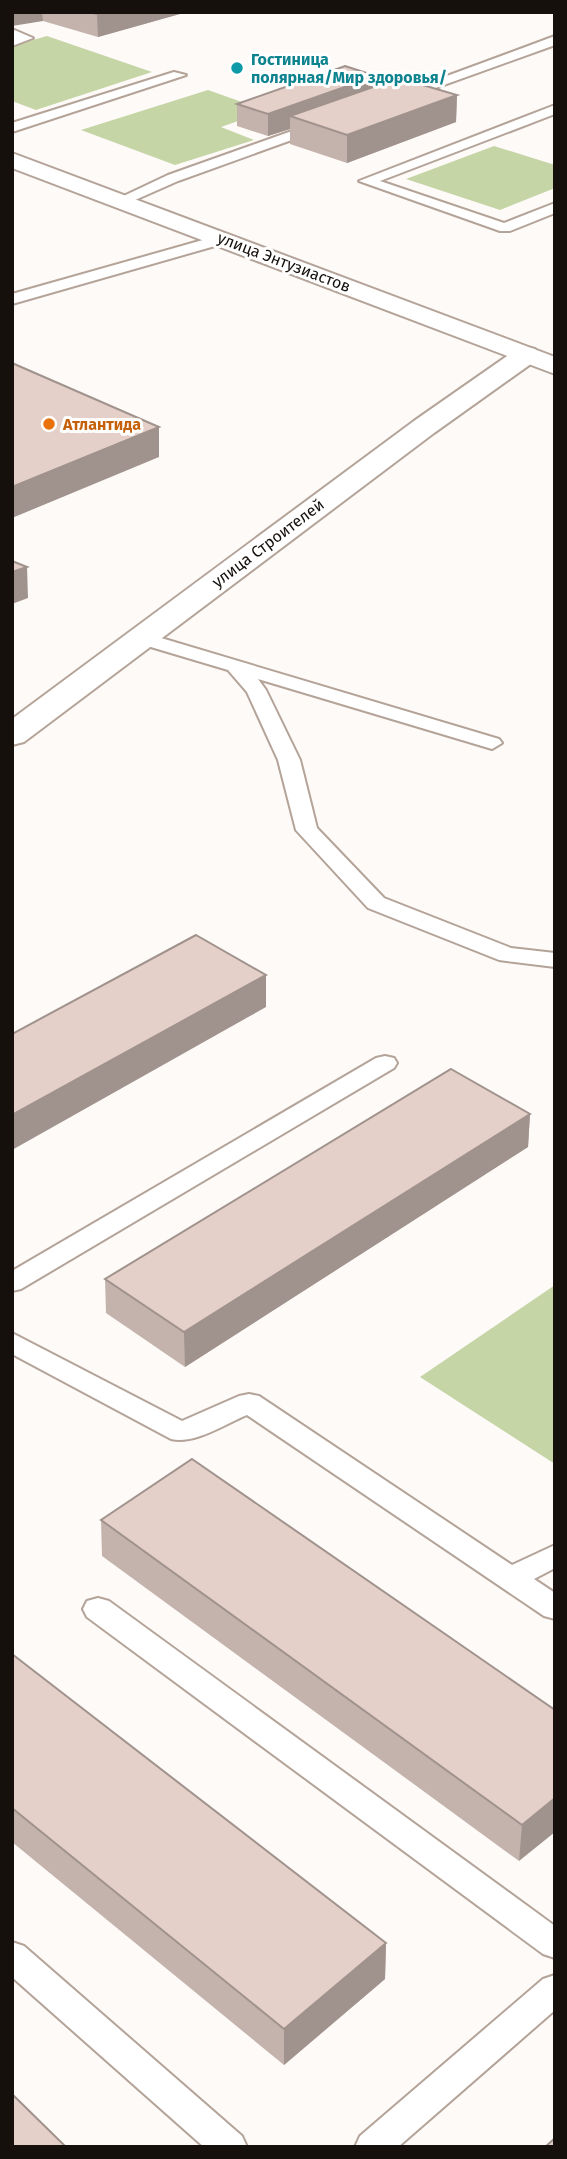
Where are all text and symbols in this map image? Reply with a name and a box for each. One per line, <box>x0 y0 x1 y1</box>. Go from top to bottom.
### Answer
place label: Гостиница полярная/Мир здоровья/ <box>251 50 447 87</box>
marker: Гостиница полярная/Мир здоровья/ <box>229 60 245 76</box>
street label: улица Энтузиастов <box>215 228 353 296</box>
place label: Атлантида <box>62 415 141 434</box>
marker: Атлантида <box>41 416 57 432</box>
street label: улица Строителей <box>208 495 328 591</box>

